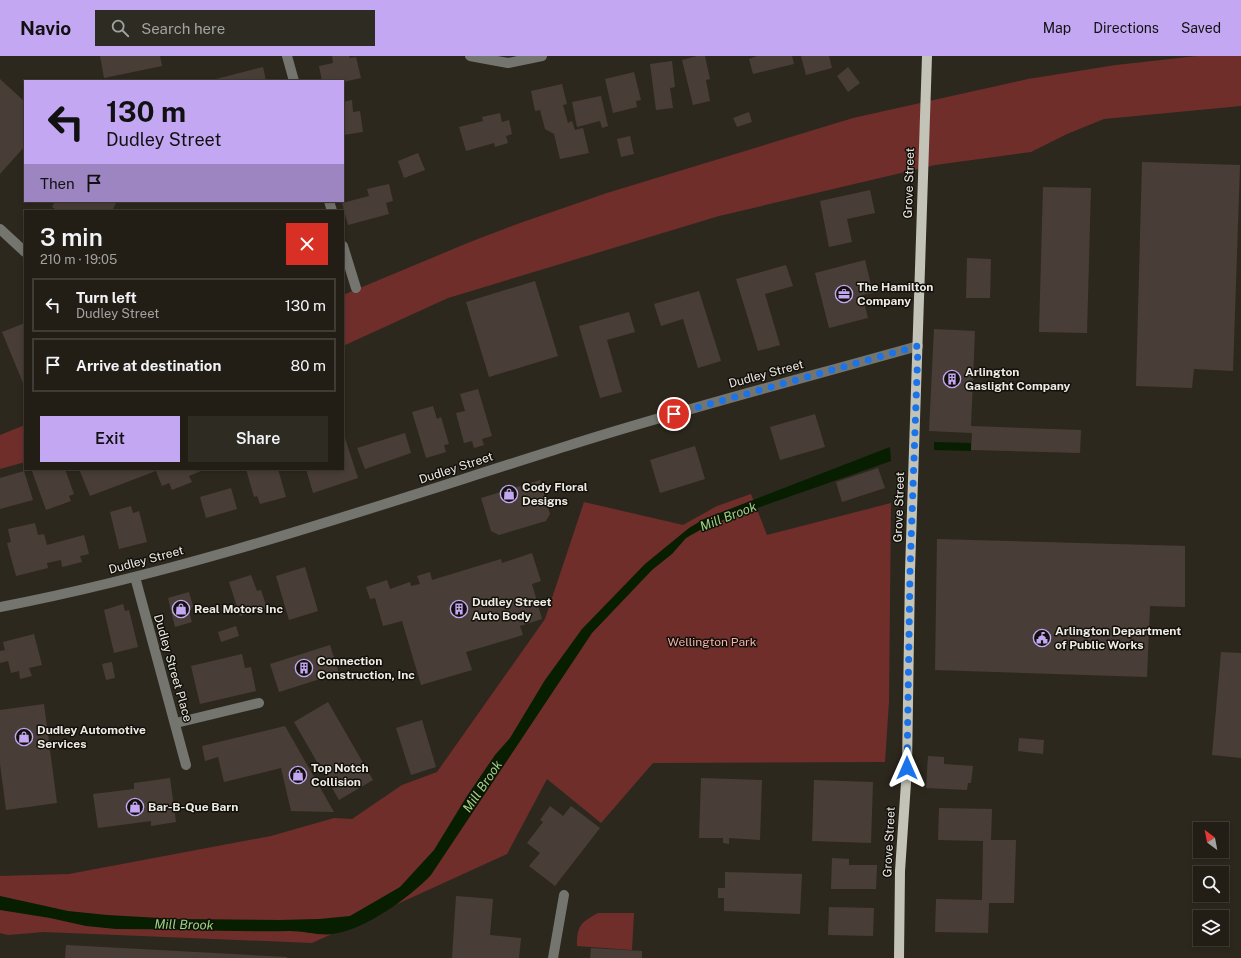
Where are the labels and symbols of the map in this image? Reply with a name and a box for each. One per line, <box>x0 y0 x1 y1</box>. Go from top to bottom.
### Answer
street label: Grove Street <box>901 147 917 219</box>
place label: The Hamilton Company <box>857 280 933 308</box>
office icon: The Hamilton Company <box>834 284 854 304</box>
street label: Dudley Street <box>727 357 805 391</box>
place label: Arlington Gaslight Company <box>965 365 1071 393</box>
building icon: Arlington Gaslight Company <box>942 369 962 389</box>
pin <box>657 397 691 431</box>
street label: Dudley Street <box>417 449 495 487</box>
street label: Grove Street <box>891 471 907 543</box>
place label: Cody Floral Designs <box>522 480 588 508</box>
shop icon: Cody Floral Designs <box>499 484 519 504</box>
water label: Mill Brook <box>698 499 759 534</box>
street label: Dudley Street <box>107 543 185 577</box>
place label: Dudley Street Auto Body <box>472 595 552 623</box>
shop icon: Real Motors Inc <box>171 599 191 619</box>
building icon: Dudley Street Auto Body <box>449 599 469 619</box>
place label: Real Motors Inc <box>194 602 283 616</box>
street label: Dudley Street Place <box>151 613 195 723</box>
place label: Arlington Department of Public Works <box>1055 624 1181 652</box>
public building icon: Arlington Department of Public Works <box>1032 628 1052 648</box>
park label: Wellington Park <box>668 635 757 649</box>
place label: Connection Construction, Inc <box>317 654 415 682</box>
building icon: Connection Construction, Inc <box>294 658 314 678</box>
place label: Dudley Automotive Services <box>37 723 146 751</box>
shop icon: Dudley Automotive Services <box>14 727 34 747</box>
position arrow <box>886 747 928 789</box>
water label: Mill Brook <box>460 757 505 815</box>
place label: Top Notch Collision <box>311 761 369 789</box>
shop icon: Top Notch Collision <box>288 765 308 785</box>
shop icon: Bar-B-Que Barn <box>125 797 145 817</box>
place label: Bar-B-Que Barn <box>148 800 238 814</box>
street label: Grove Street <box>880 806 898 878</box>
north arrow <box>1193 822 1229 858</box>
water label: Mill Brook <box>154 916 214 933</box>

